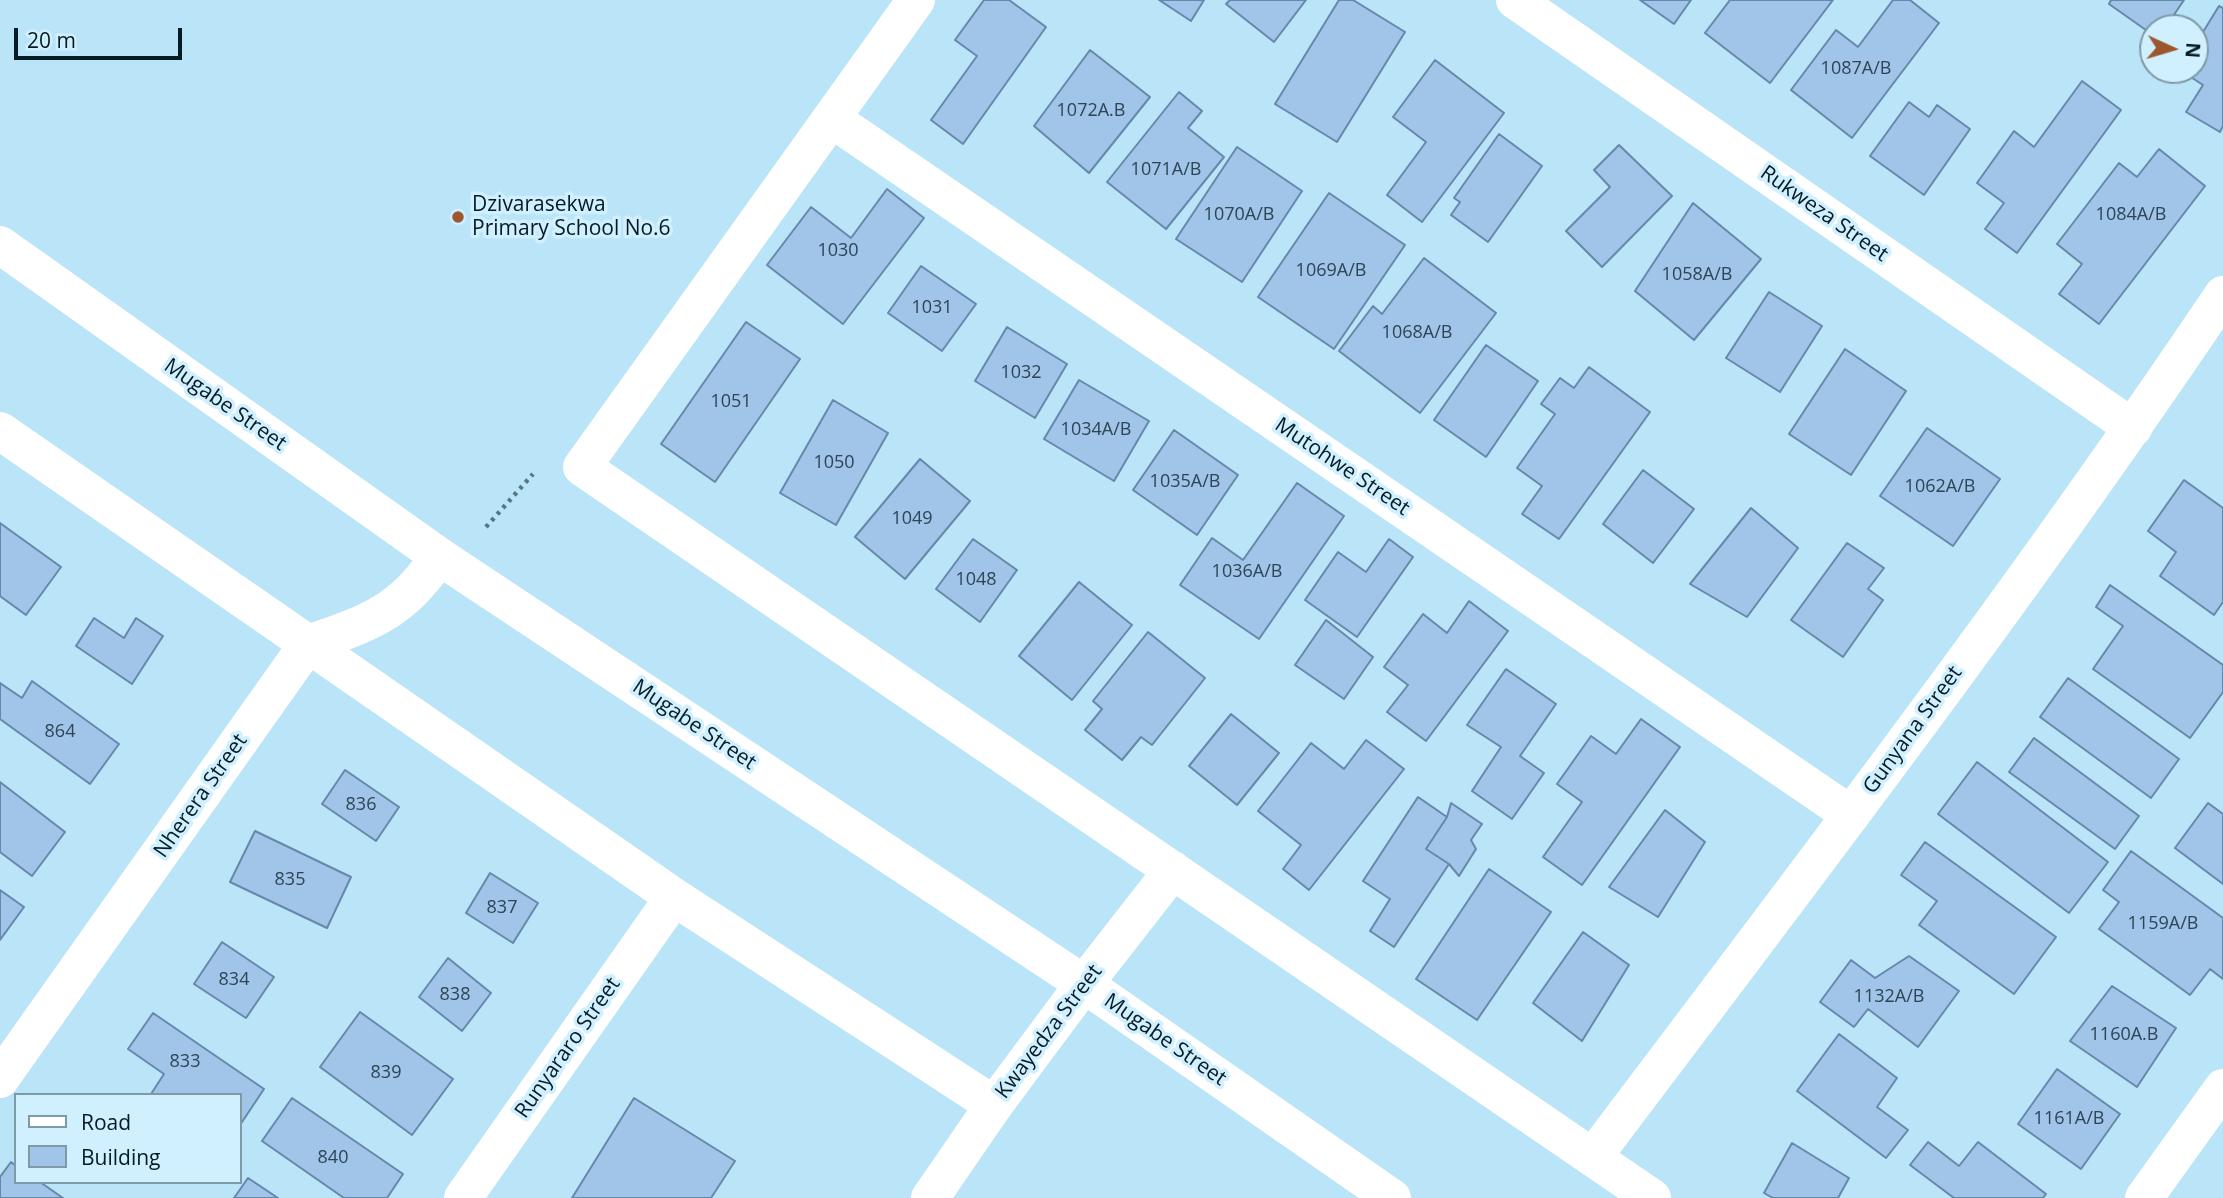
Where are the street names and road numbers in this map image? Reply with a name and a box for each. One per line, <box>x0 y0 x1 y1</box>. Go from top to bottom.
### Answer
street label: Rukweza Street <box>1755 161 1893 267</box>
street label: Mugabe Street <box>159 354 291 456</box>
street label: Mutohwe Street <box>1270 413 1414 521</box>
street label: Gunyana Street <box>1858 661 1968 799</box>
street label: Mugabe Street <box>627 674 761 776</box>
street label: Nherera Street <box>149 729 253 863</box>
street label: Kwayedza Street <box>990 960 1108 1104</box>
street label: Runyararo Street <box>510 973 626 1123</box>
street label: Mugabe Street <box>1099 989 1231 1091</box>

